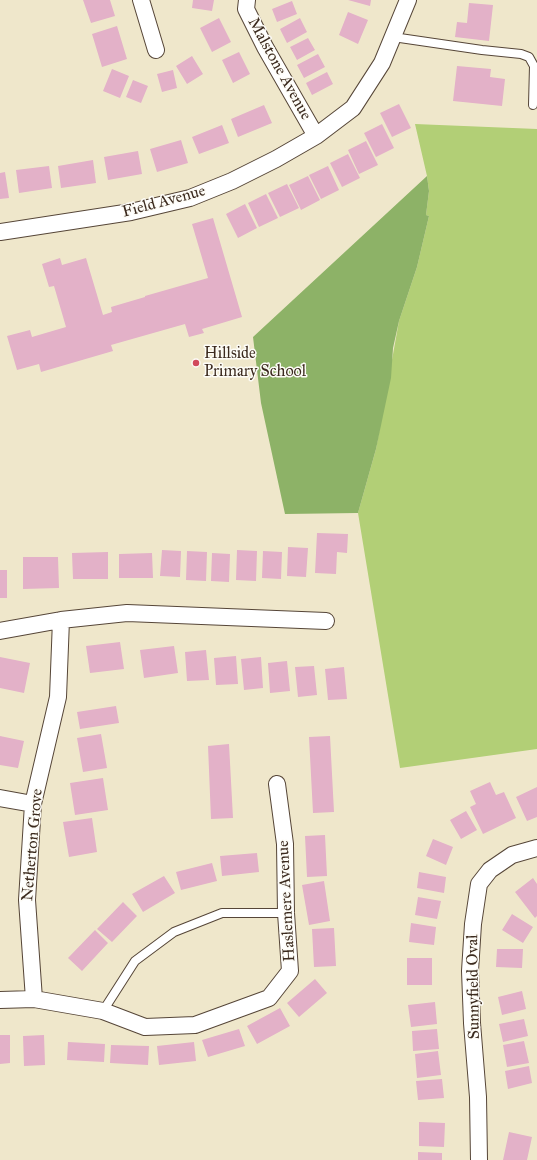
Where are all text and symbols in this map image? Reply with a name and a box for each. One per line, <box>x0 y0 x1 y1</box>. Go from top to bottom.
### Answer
street label: Malstone Avenue <box>243 14 315 124</box>
street label: Field Avenue <box>120 182 208 222</box>
place label: Hillside Primary School <box>204 344 306 382</box>
marker: Hillside Primary School <box>191 358 201 368</box>
street label: Netherton Grove <box>19 788 47 902</box>
street label: Haslemere Avenue <box>274 840 300 962</box>
street label: Sunnyfield Oval <box>463 934 485 1040</box>

